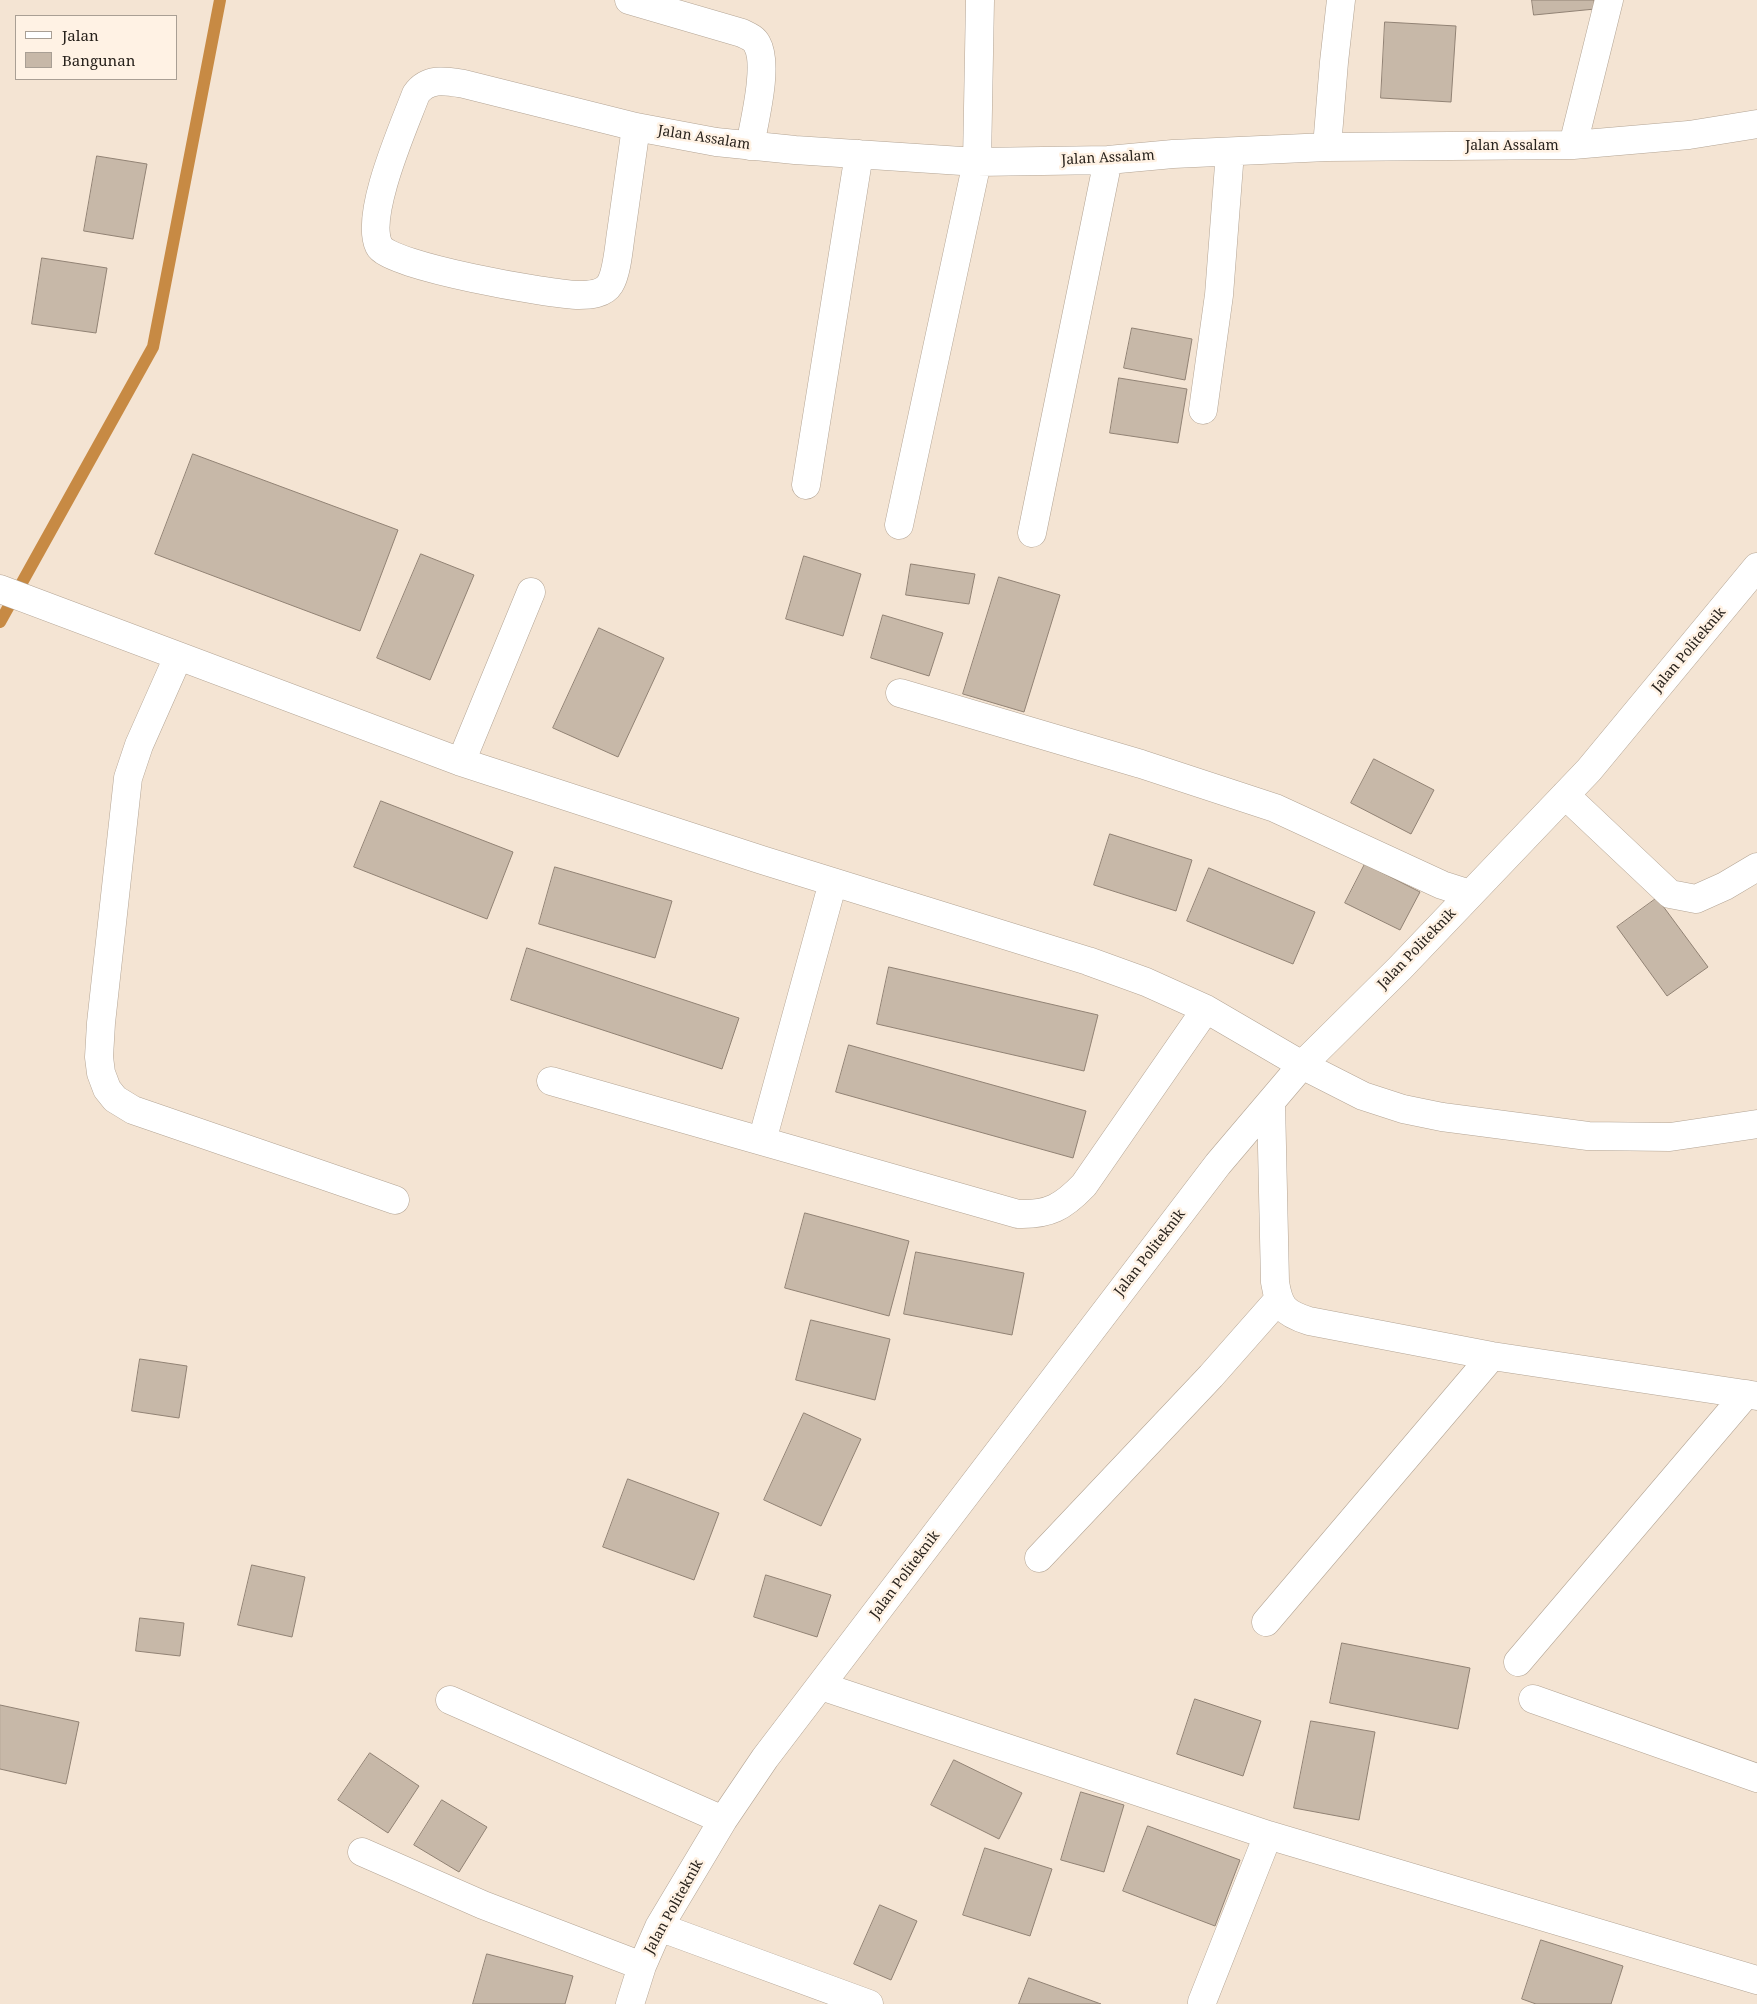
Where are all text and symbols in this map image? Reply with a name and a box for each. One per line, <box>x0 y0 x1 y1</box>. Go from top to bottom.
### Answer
legend <box>15 15 178 80</box>
text: Jalan <box>62 25 99 45</box>
text: Bangunan <box>62 50 135 70</box>
street label: Jalan Assalam <box>656 122 752 154</box>
street label: Jalan Assalam <box>1465 138 1559 154</box>
street label: Jalan Assalam <box>1061 147 1155 169</box>
street label: Jalan Politeknik <box>1649 604 1729 696</box>
street label: Jalan Politeknik <box>1374 905 1460 993</box>
street label: Jalan Politeknik <box>1111 1206 1189 1300</box>
street label: Jalan Politeknik <box>867 1528 943 1622</box>
street label: Jalan Politeknik <box>641 1857 707 1957</box>

